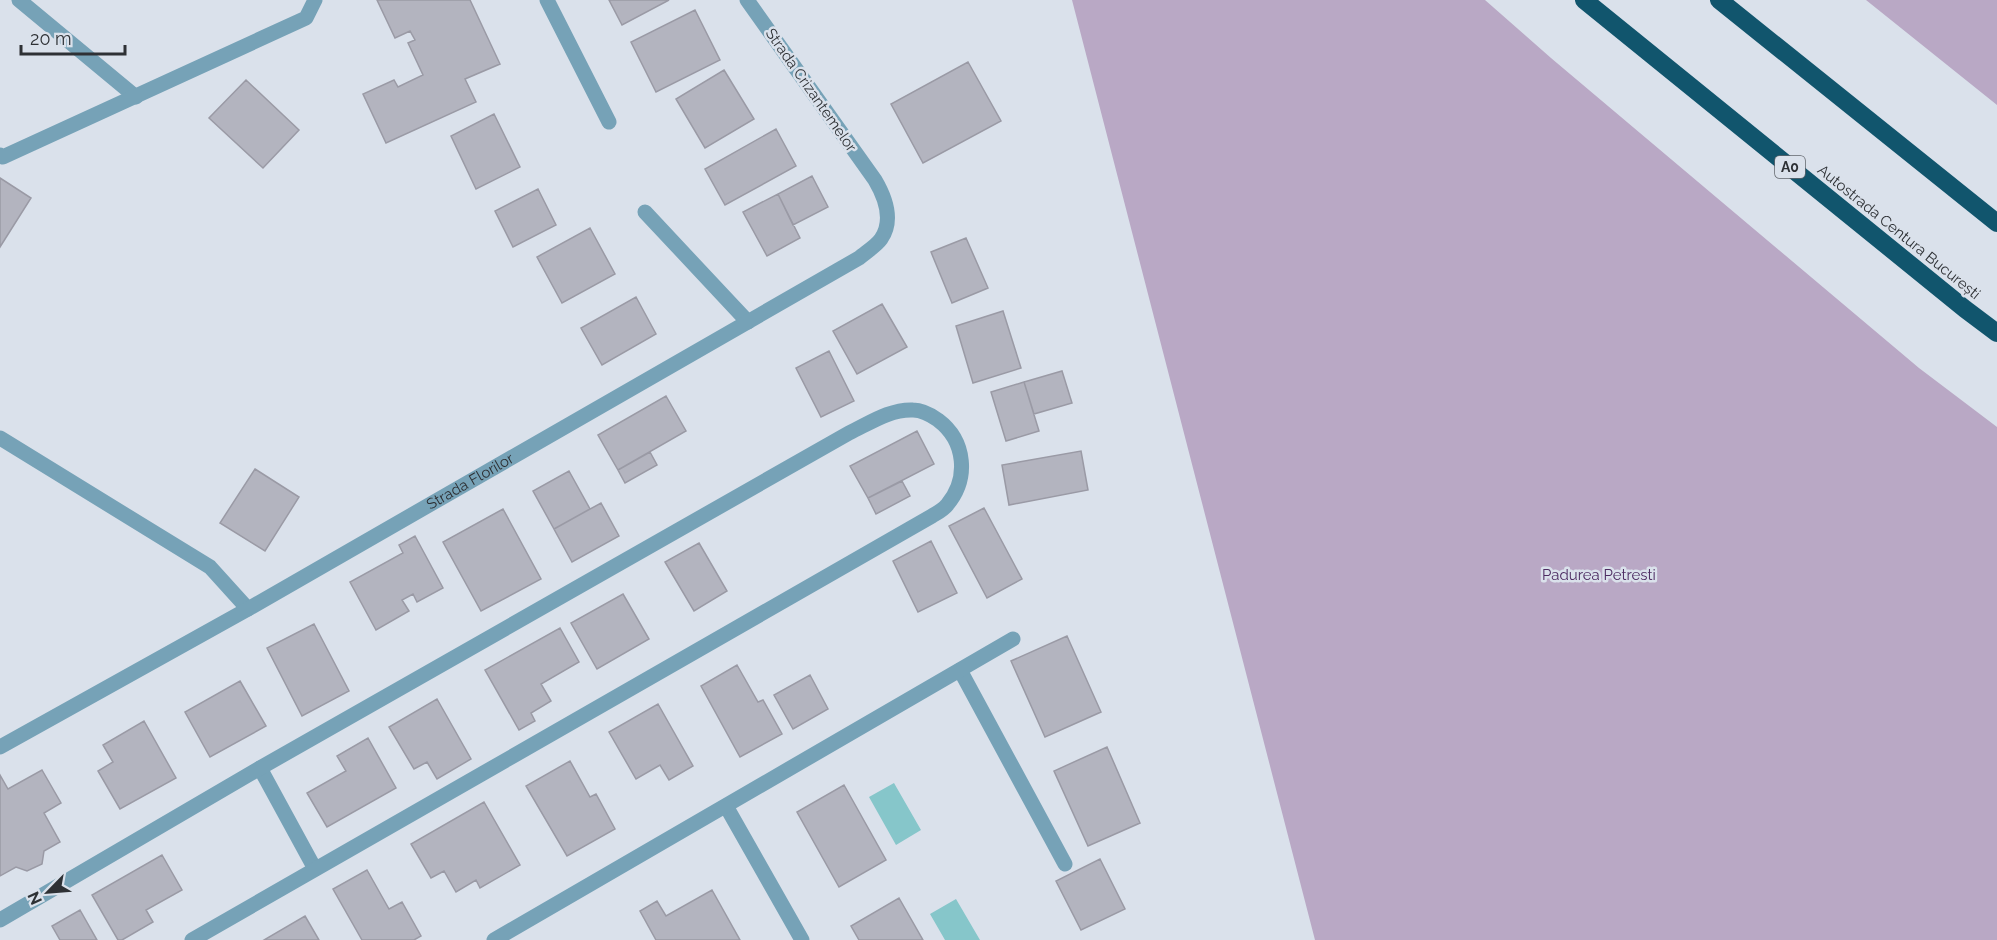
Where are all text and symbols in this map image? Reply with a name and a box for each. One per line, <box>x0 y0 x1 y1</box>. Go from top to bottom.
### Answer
scale bar <box>21 18 124 56</box>
street label: Strada Crizantemelor <box>762 25 861 156</box>
text: 20 m <box>30 28 72 49</box>
road number: A0 <box>1775 156 1805 178</box>
street label: Autostrada Centura București <box>1814 161 1984 303</box>
street label: Strada Florilor <box>423 449 518 513</box>
park label: Padurea Petresti <box>1542 566 1656 584</box>
north arrow <box>18 862 78 922</box>
text: N <box>24 889 46 908</box>

